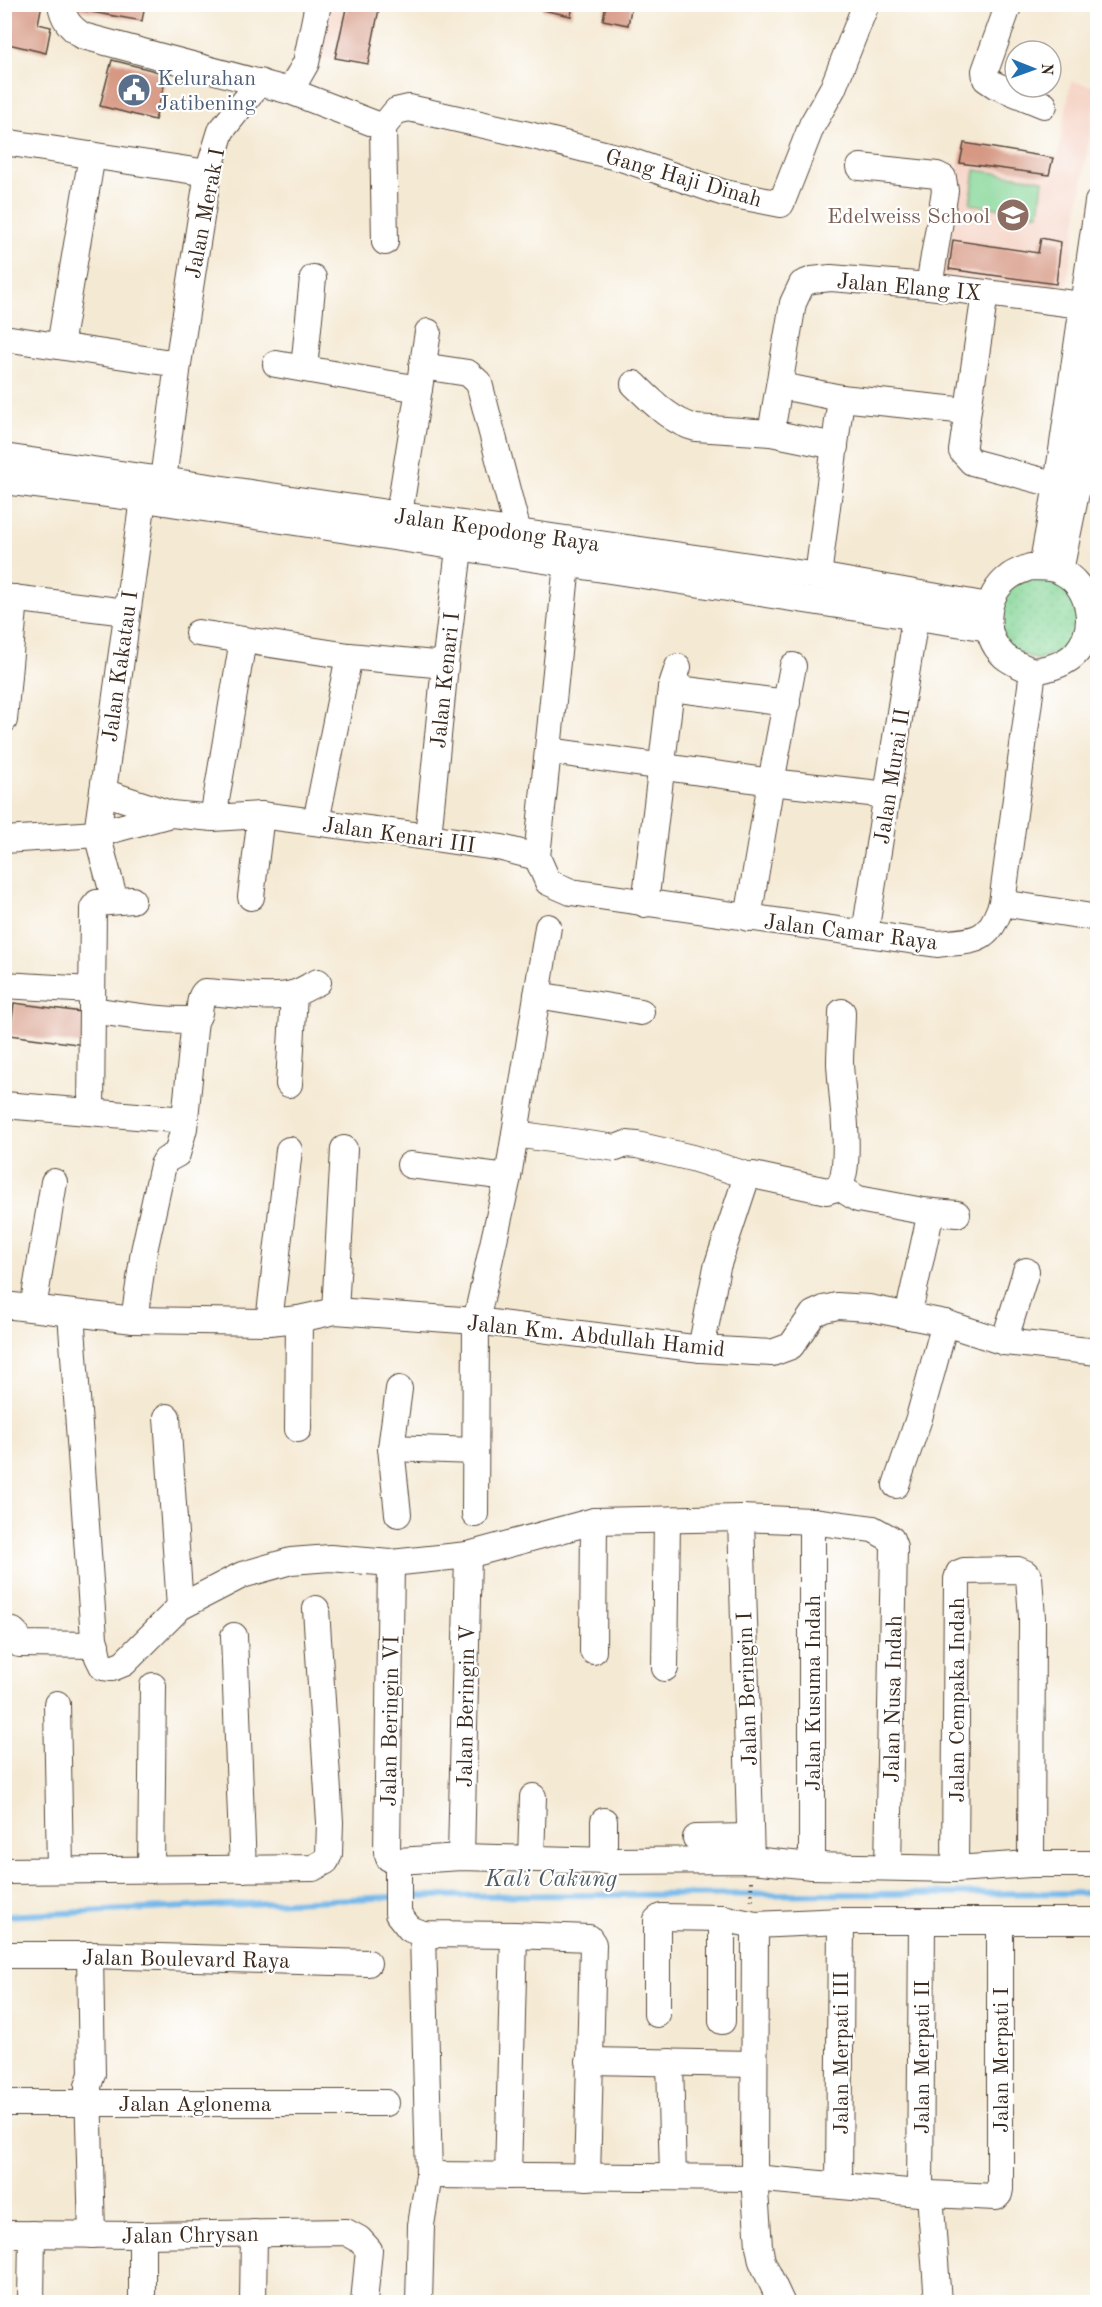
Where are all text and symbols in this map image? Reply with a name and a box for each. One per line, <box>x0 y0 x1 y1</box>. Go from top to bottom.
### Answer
north arrow <box>1003 39 1063 99</box>
text: N <box>1038 63 1054 76</box>
place label: Kelurahan Jatibening <box>157 68 256 115</box>
public building icon: Kelurahan Jatibening <box>116 72 152 108</box>
street label: Jalan Merak I <box>183 146 229 280</box>
street label: Gang Haji Dinah <box>603 146 764 212</box>
school or university icon: Edelweiss School <box>995 197 1031 233</box>
place label: Edelweiss School <box>827 206 990 228</box>
street label: Jalan Elang IX <box>836 271 982 305</box>
street label: Jalan Kepodong Raya <box>393 506 601 556</box>
street label: Jalan Kakatau I <box>99 589 142 743</box>
street label: Jalan Kenari I <box>428 611 464 749</box>
street label: Jalan Murai II <box>871 707 915 846</box>
street label: Jalan Kenari III <box>321 814 477 858</box>
street label: Jalan Camar Raya <box>763 911 939 955</box>
street label: Jalan Km. Abdullah Hamid <box>466 1312 726 1361</box>
street label: Jalan Kusuma Indah <box>803 1595 825 1791</box>
street label: Jalan Cempaka Indah <box>947 1597 969 1803</box>
street label: Jalan Beringin I <box>734 1611 762 1766</box>
street label: Jalan Nusa Indah <box>882 1615 906 1783</box>
street label: Jalan Beringin V <box>455 1625 479 1788</box>
street label: Jalan Beringin VI <box>379 1635 403 1807</box>
water label: Kali Cakung <box>484 1868 618 1892</box>
street label: Jalan Boulevard Raya <box>82 1947 290 1973</box>
street label: Jalan Merpati III <box>831 1971 853 2135</box>
street label: Jalan Merpati II <box>912 1980 934 2134</box>
street label: Jalan Merpati I <box>991 1987 1013 2133</box>
street label: Jalan Aglonema <box>118 2094 272 2116</box>
street label: Jalan Chrysan <box>121 2224 259 2248</box>

